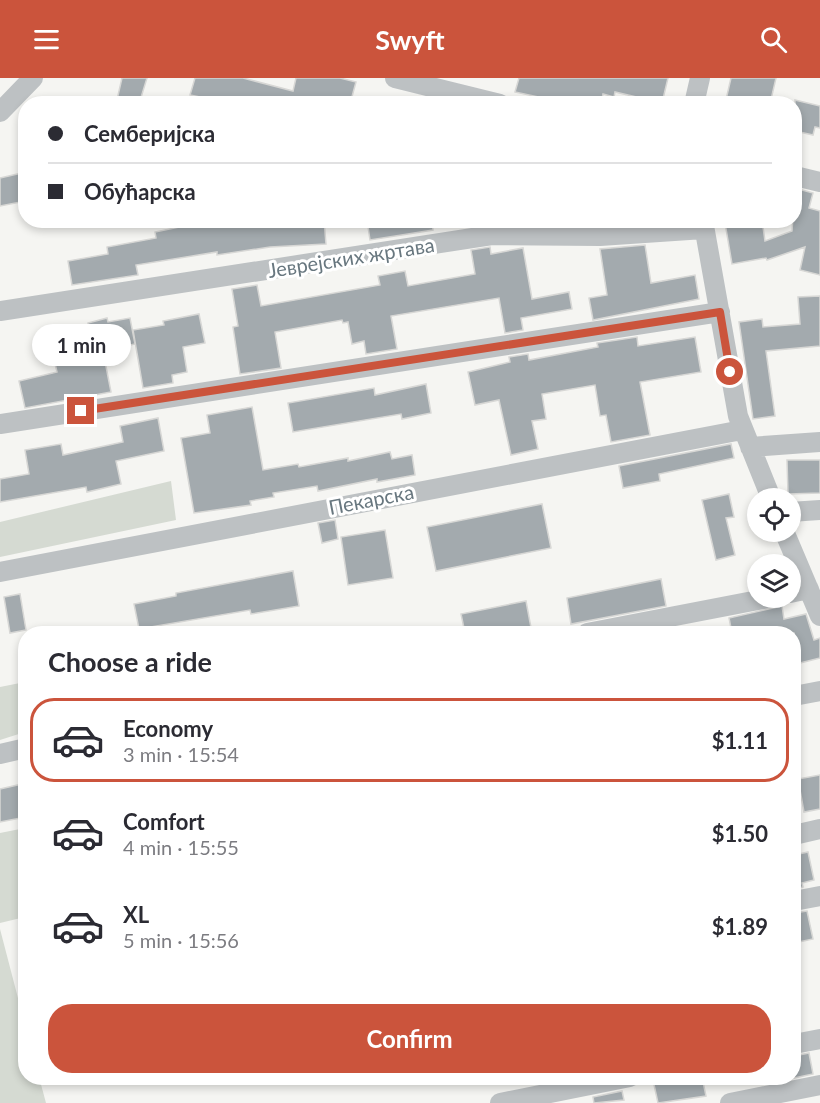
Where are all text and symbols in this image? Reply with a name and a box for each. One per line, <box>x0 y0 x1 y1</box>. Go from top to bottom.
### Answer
icon: menu <box>30 23 63 56</box>
text: Swyft <box>375 23 445 56</box>
icon: search <box>757 23 790 56</box>
text: Семберијска <box>84 120 215 147</box>
text: Обућарска <box>84 178 196 205</box>
street label: Јеврејских жртава <box>266 232 436 282</box>
callout: 1 min <box>32 324 130 366</box>
text: 1 min <box>57 333 106 357</box>
route start <box>716 358 743 385</box>
route end <box>67 397 94 424</box>
street label: Пекарска <box>326 479 416 519</box>
map controls <box>747 488 801 608</box>
button: locate <box>747 488 801 542</box>
button: layers <box>747 554 801 608</box>
text: Choose a ride <box>48 645 212 678</box>
icon: car <box>51 713 105 767</box>
text: Economy <box>123 715 213 742</box>
text: $1.11 <box>712 727 768 754</box>
text: 3 min · 15:54 <box>123 742 239 766</box>
icon: car <box>51 806 105 860</box>
text: Comfort <box>123 808 205 835</box>
text: $1.50 <box>712 820 768 847</box>
text: 4 min · 15:55 <box>123 835 239 859</box>
icon: car <box>51 899 105 953</box>
text: XL <box>123 901 149 928</box>
text: $1.89 <box>712 913 768 940</box>
text: 5 min · 15:56 <box>123 928 239 952</box>
button: Confirm <box>48 1004 771 1073</box>

